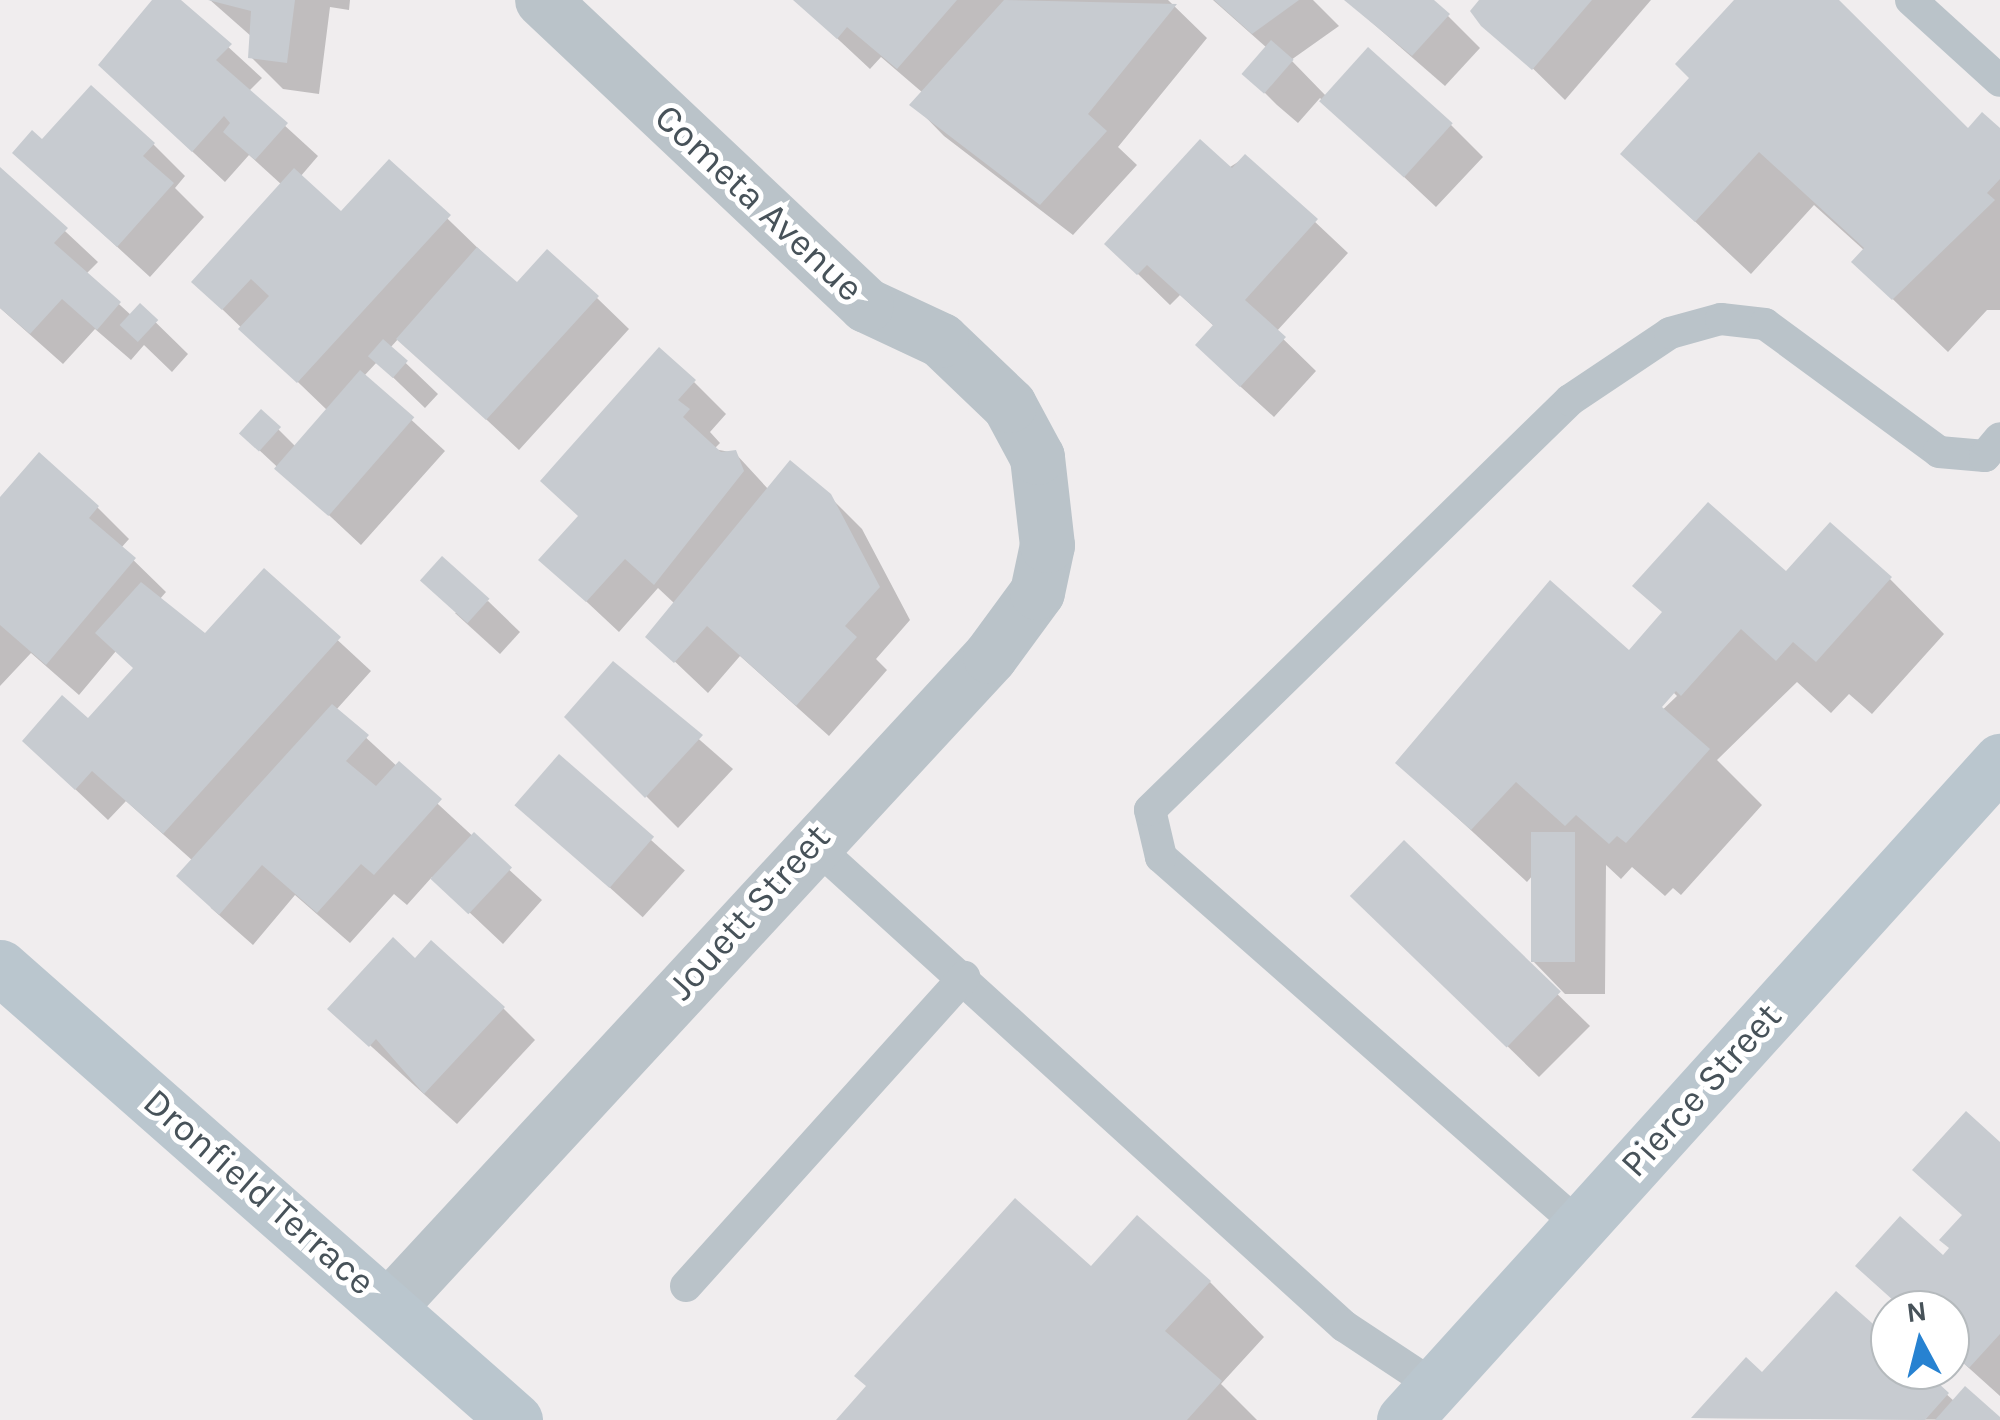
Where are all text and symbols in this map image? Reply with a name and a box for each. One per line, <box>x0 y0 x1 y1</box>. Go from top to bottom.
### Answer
street label: Cometa Avenue <box>645 95 873 311</box>
street label: Jouett Street <box>658 815 840 1009</box>
street label: Pierce Street <box>1611 994 1791 1186</box>
street label: Dronfield Terrace <box>134 1079 384 1305</box>
north arrow <box>1870 1290 1970 1390</box>
text: N <box>1905 1294 1928 1329</box>

